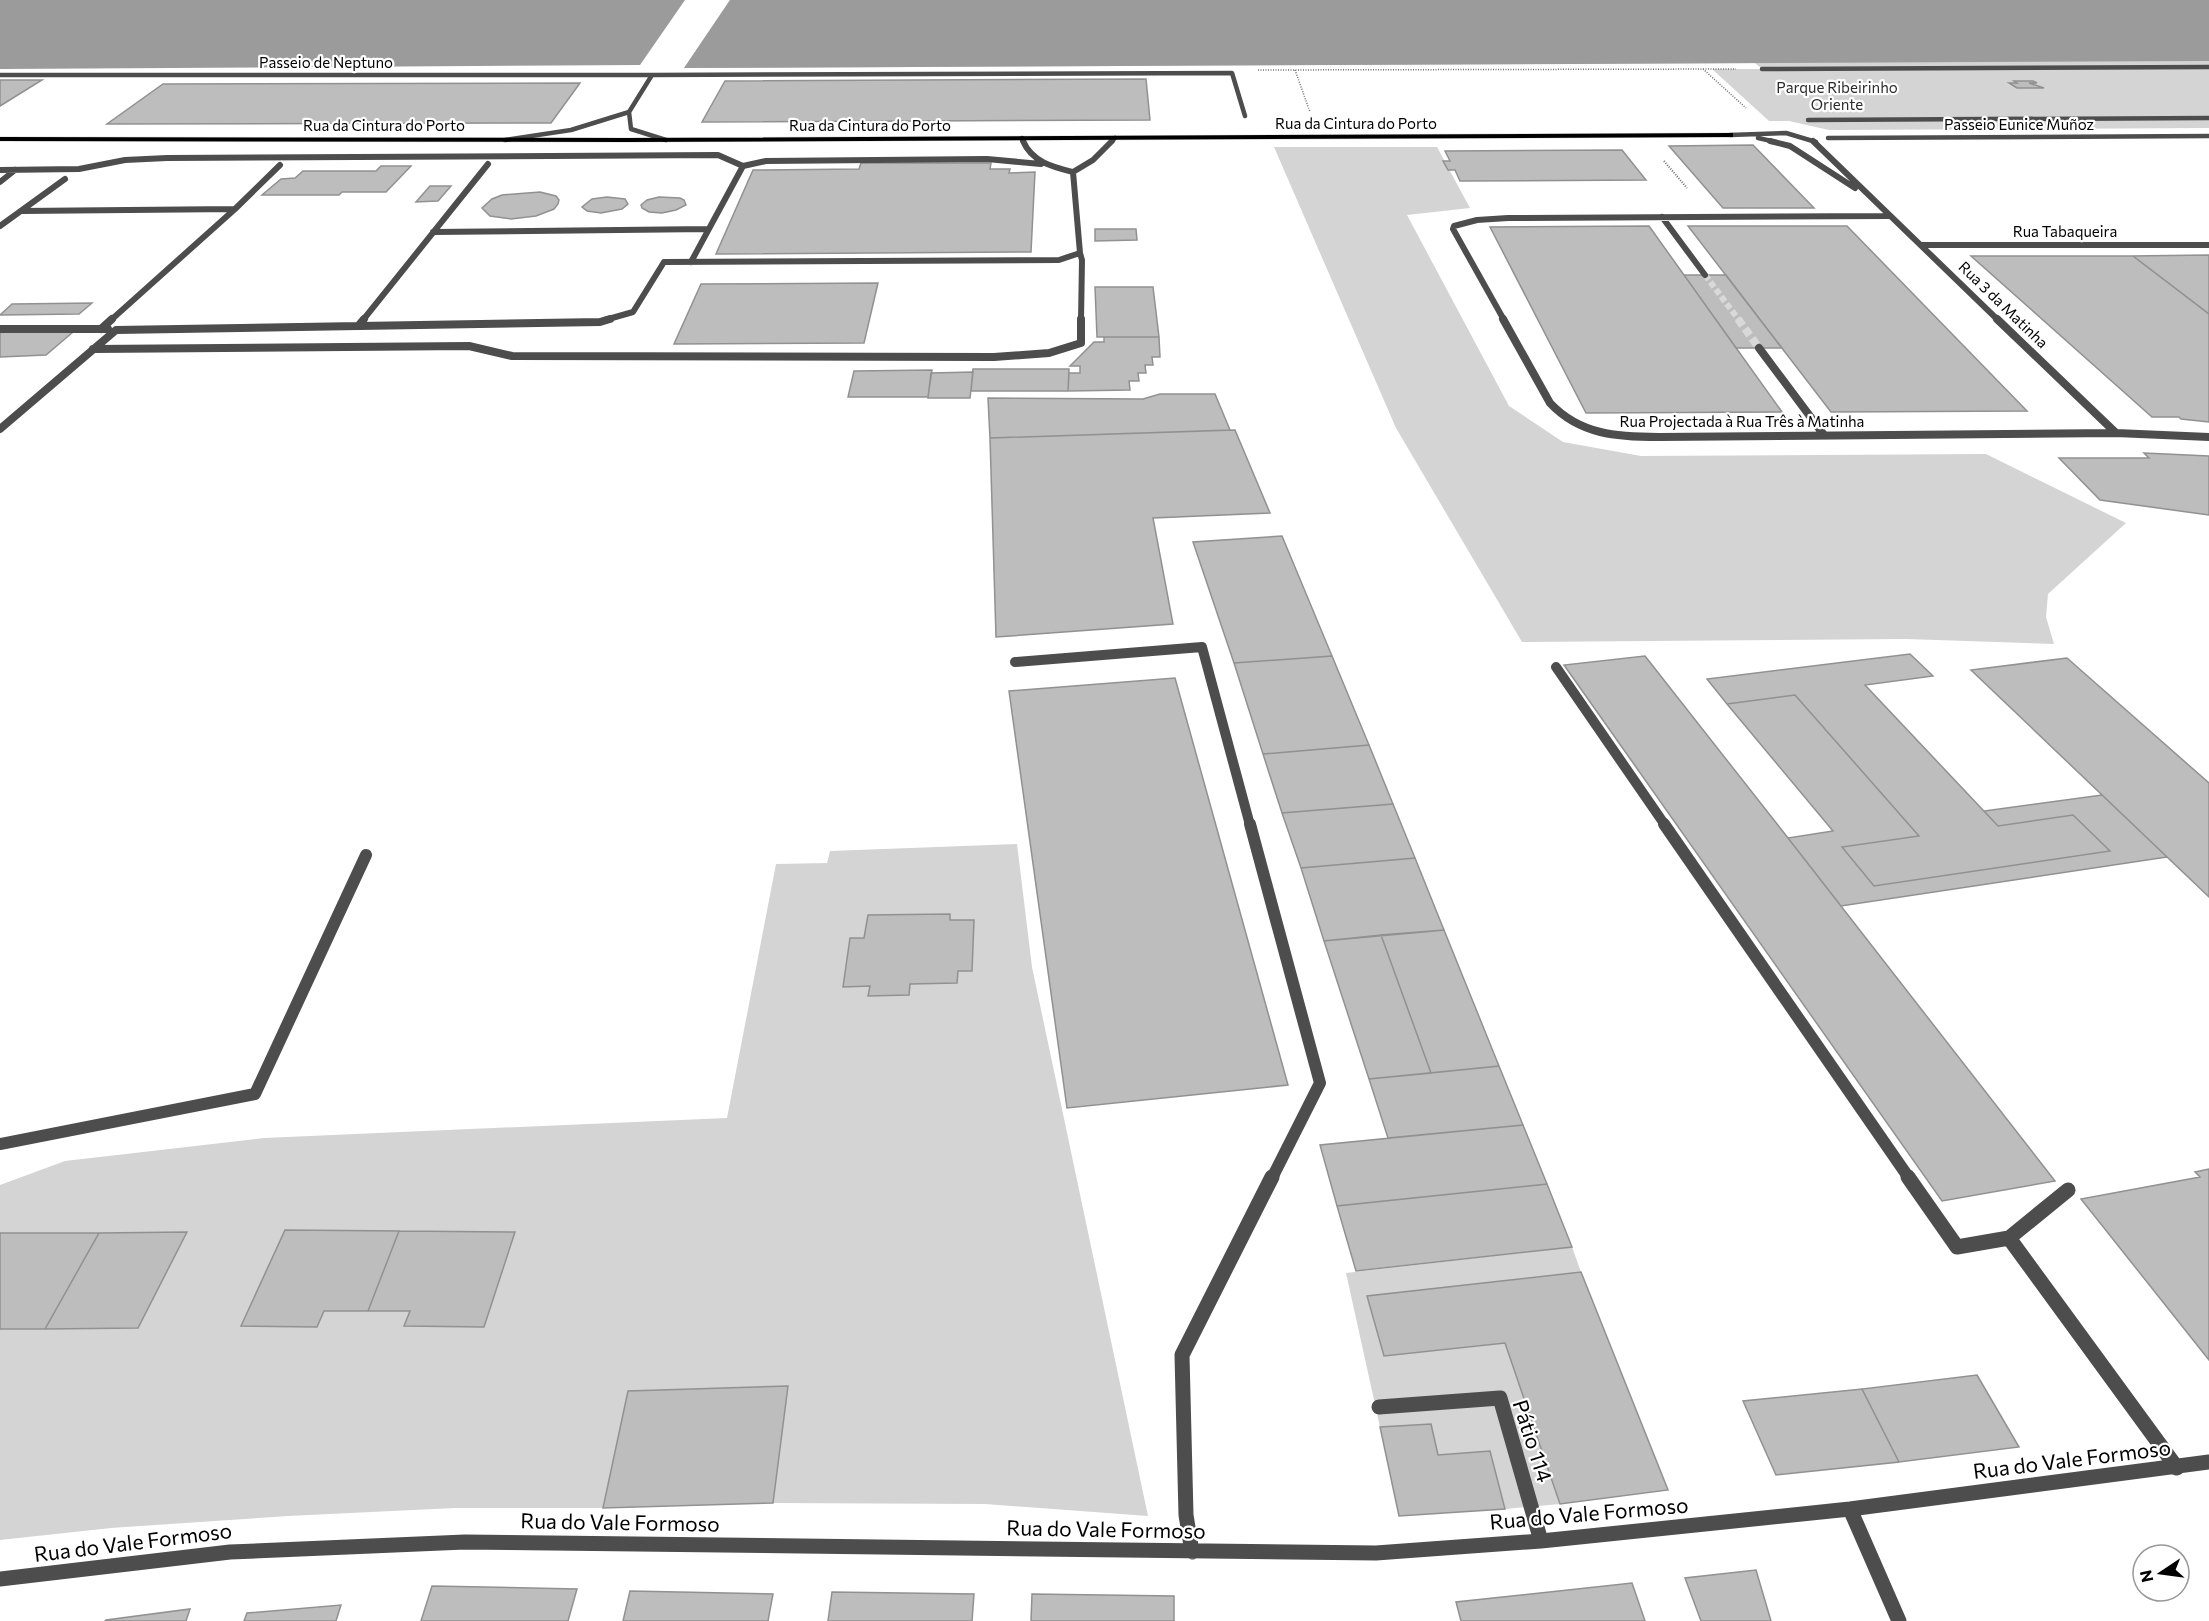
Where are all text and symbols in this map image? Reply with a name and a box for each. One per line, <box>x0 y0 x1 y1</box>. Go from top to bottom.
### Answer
street label: Passeio de Neptuno <box>259 53 393 71</box>
park label: Parque Ribeirinho Oriente <box>1776 78 1898 113</box>
street label: Rua da Cintura do Porto <box>1275 114 1437 132</box>
street label: Passeio Eunice Muñoz <box>1944 115 2094 133</box>
street label: Rua da Cintura do Porto <box>303 116 465 134</box>
street label: Rua da Cintura do Porto <box>789 116 951 134</box>
street label: Rua Tabaqueira <box>2013 222 2117 240</box>
street label: Rua 3 da Matinha <box>1955 257 2052 351</box>
street label: Rua Projectada à Rua Três à Matinha <box>1620 412 1864 430</box>
street label: Pátio 114 <box>1508 1396 1559 1485</box>
street label: Rua do Vale Formoso <box>1971 1434 2172 1483</box>
street label: Rua do Vale Formoso <box>1488 1491 1689 1534</box>
street label: Rua do Vale Formoso <box>520 1507 720 1536</box>
street label: Rua do Vale Formoso <box>1006 1514 1206 1543</box>
street label: Rua do Vale Formoso <box>32 1517 233 1566</box>
north arrow <box>2131 1543 2191 1603</box>
text: N <box>2135 1569 2157 1584</box>

